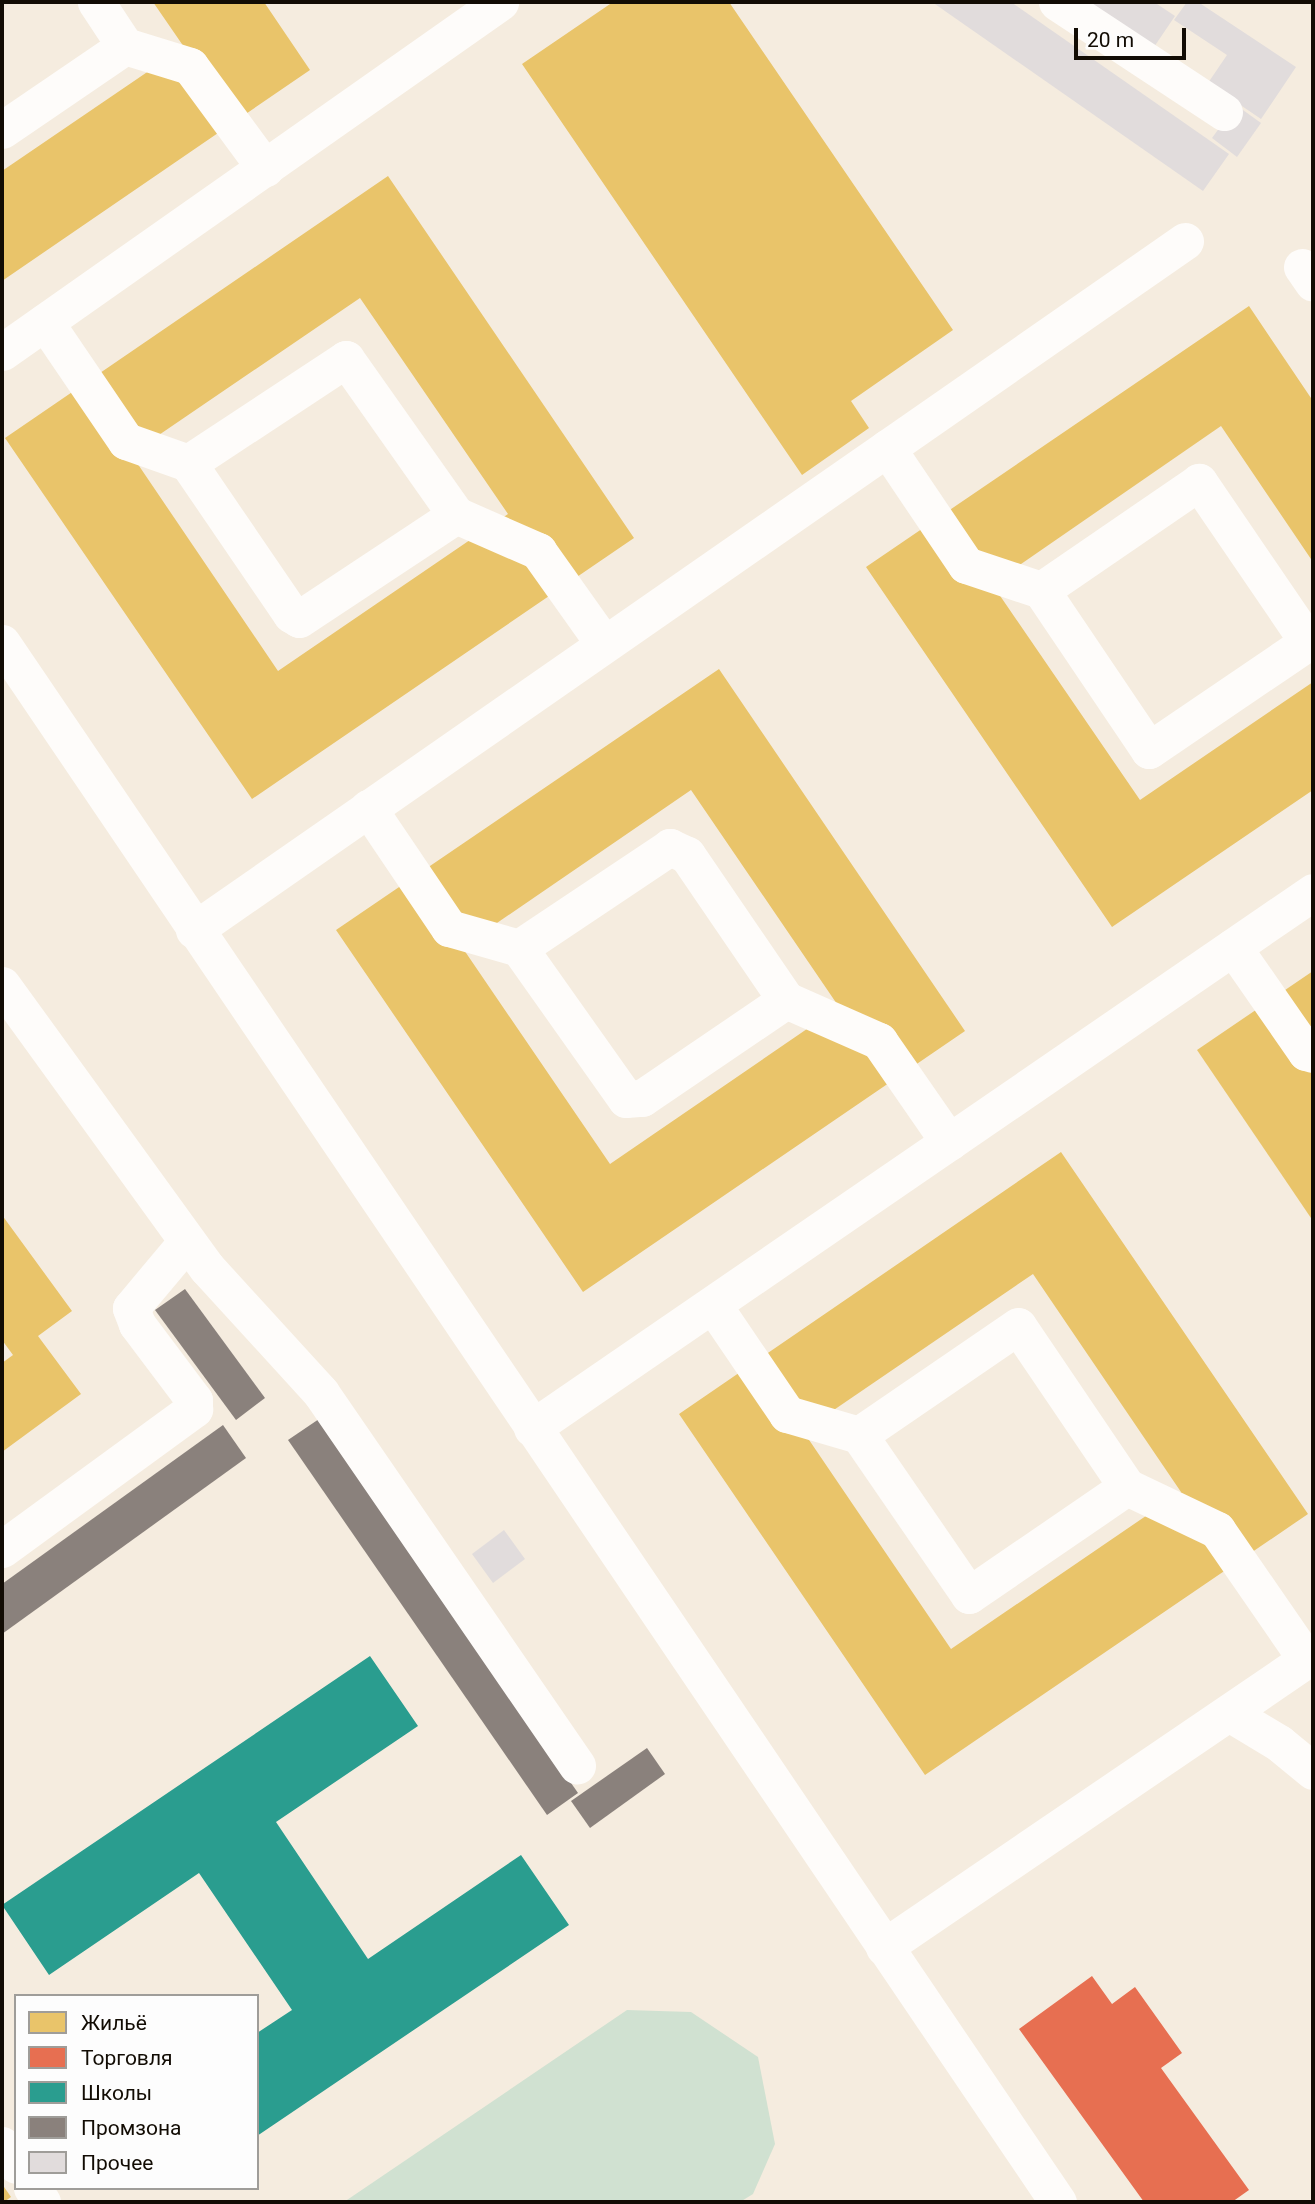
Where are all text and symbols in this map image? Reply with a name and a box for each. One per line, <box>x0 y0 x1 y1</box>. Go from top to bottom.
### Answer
scale bar <box>1077 14 1189 58</box>
text: 20 m <box>1087 28 1134 52</box>
legend <box>14 1994 259 2190</box>
text: Жильё <box>81 2011 147 2035</box>
text: Торговля <box>81 2046 173 2070</box>
text: Школы <box>81 2081 152 2105</box>
text: Промзона <box>81 2116 182 2140</box>
text: Прочее <box>81 2151 153 2175</box>

